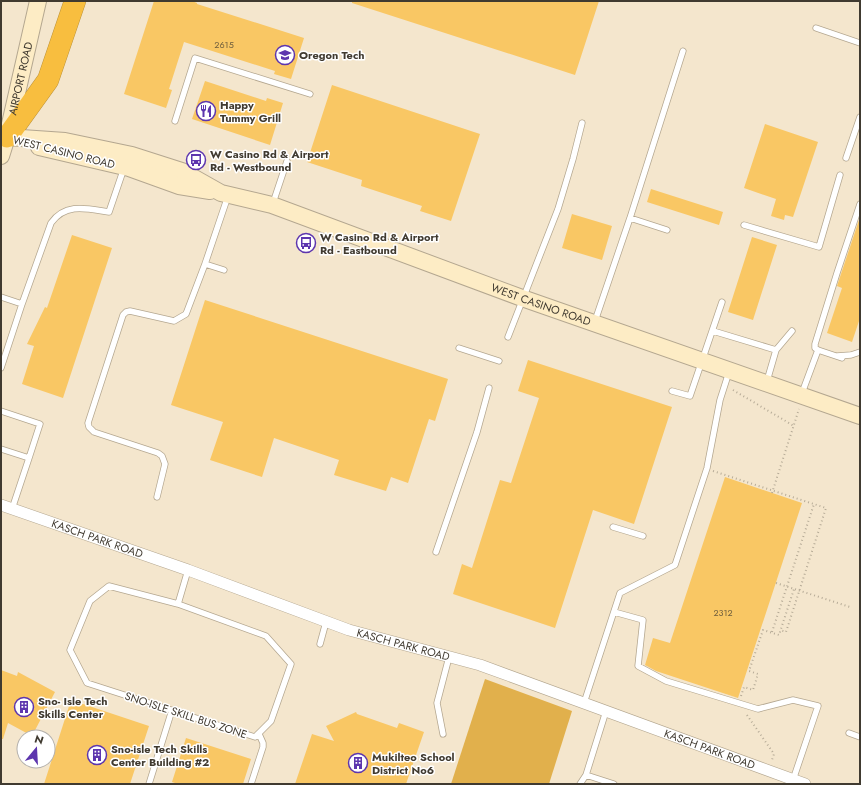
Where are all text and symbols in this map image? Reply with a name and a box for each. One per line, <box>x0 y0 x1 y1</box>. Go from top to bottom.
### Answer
house number: 2615 <box>214 38 234 51</box>
street label: AIRPORT ROAD <box>4 40 37 117</box>
school or university icon: Oregon Tech <box>274 44 296 66</box>
place label: Oregon Tech <box>299 47 365 63</box>
place label: Happy Tummy Grill <box>220 97 281 126</box>
restaurant icon: Happy Tummy Grill <box>195 100 217 122</box>
street label: WEST CASINO ROAD <box>11 132 117 173</box>
place label: W Casino Rd & Airport Rd - Westbound <box>210 146 329 175</box>
bus stop icon: W Casino Rd & Airport Rd - Westbound <box>185 149 207 171</box>
place label: W Casino Rd & Airport Rd - Eastbound <box>320 229 439 258</box>
bus stop icon: W Casino Rd & Airport Rd - Eastbound <box>295 232 317 254</box>
street label: WEST CASINO ROAD <box>489 279 593 330</box>
street label: KASCH PARK ROAD <box>49 515 146 562</box>
house number: 2312 <box>713 606 733 619</box>
street label: KASCH PARK ROAD <box>355 624 452 665</box>
street label: SNO-ISLE SKILL BUS ZONE <box>123 688 249 742</box>
place label: Sno- Isle Tech Skills Center <box>38 693 108 722</box>
building icon: Sno- Isle Tech Skills Center <box>13 696 35 718</box>
street label: KASCH PARK ROAD <box>662 725 758 773</box>
north arrow <box>16 729 56 769</box>
text: N <box>32 731 46 748</box>
place label: Sno-isle Tech Skills Center Building #2 <box>111 741 209 770</box>
building icon: Sno-isle Tech Skills Center Building #2 <box>86 744 108 766</box>
place label: Mukilteo School District No6 <box>372 749 455 778</box>
building icon: Mukilteo School District No6 <box>347 752 369 774</box>

